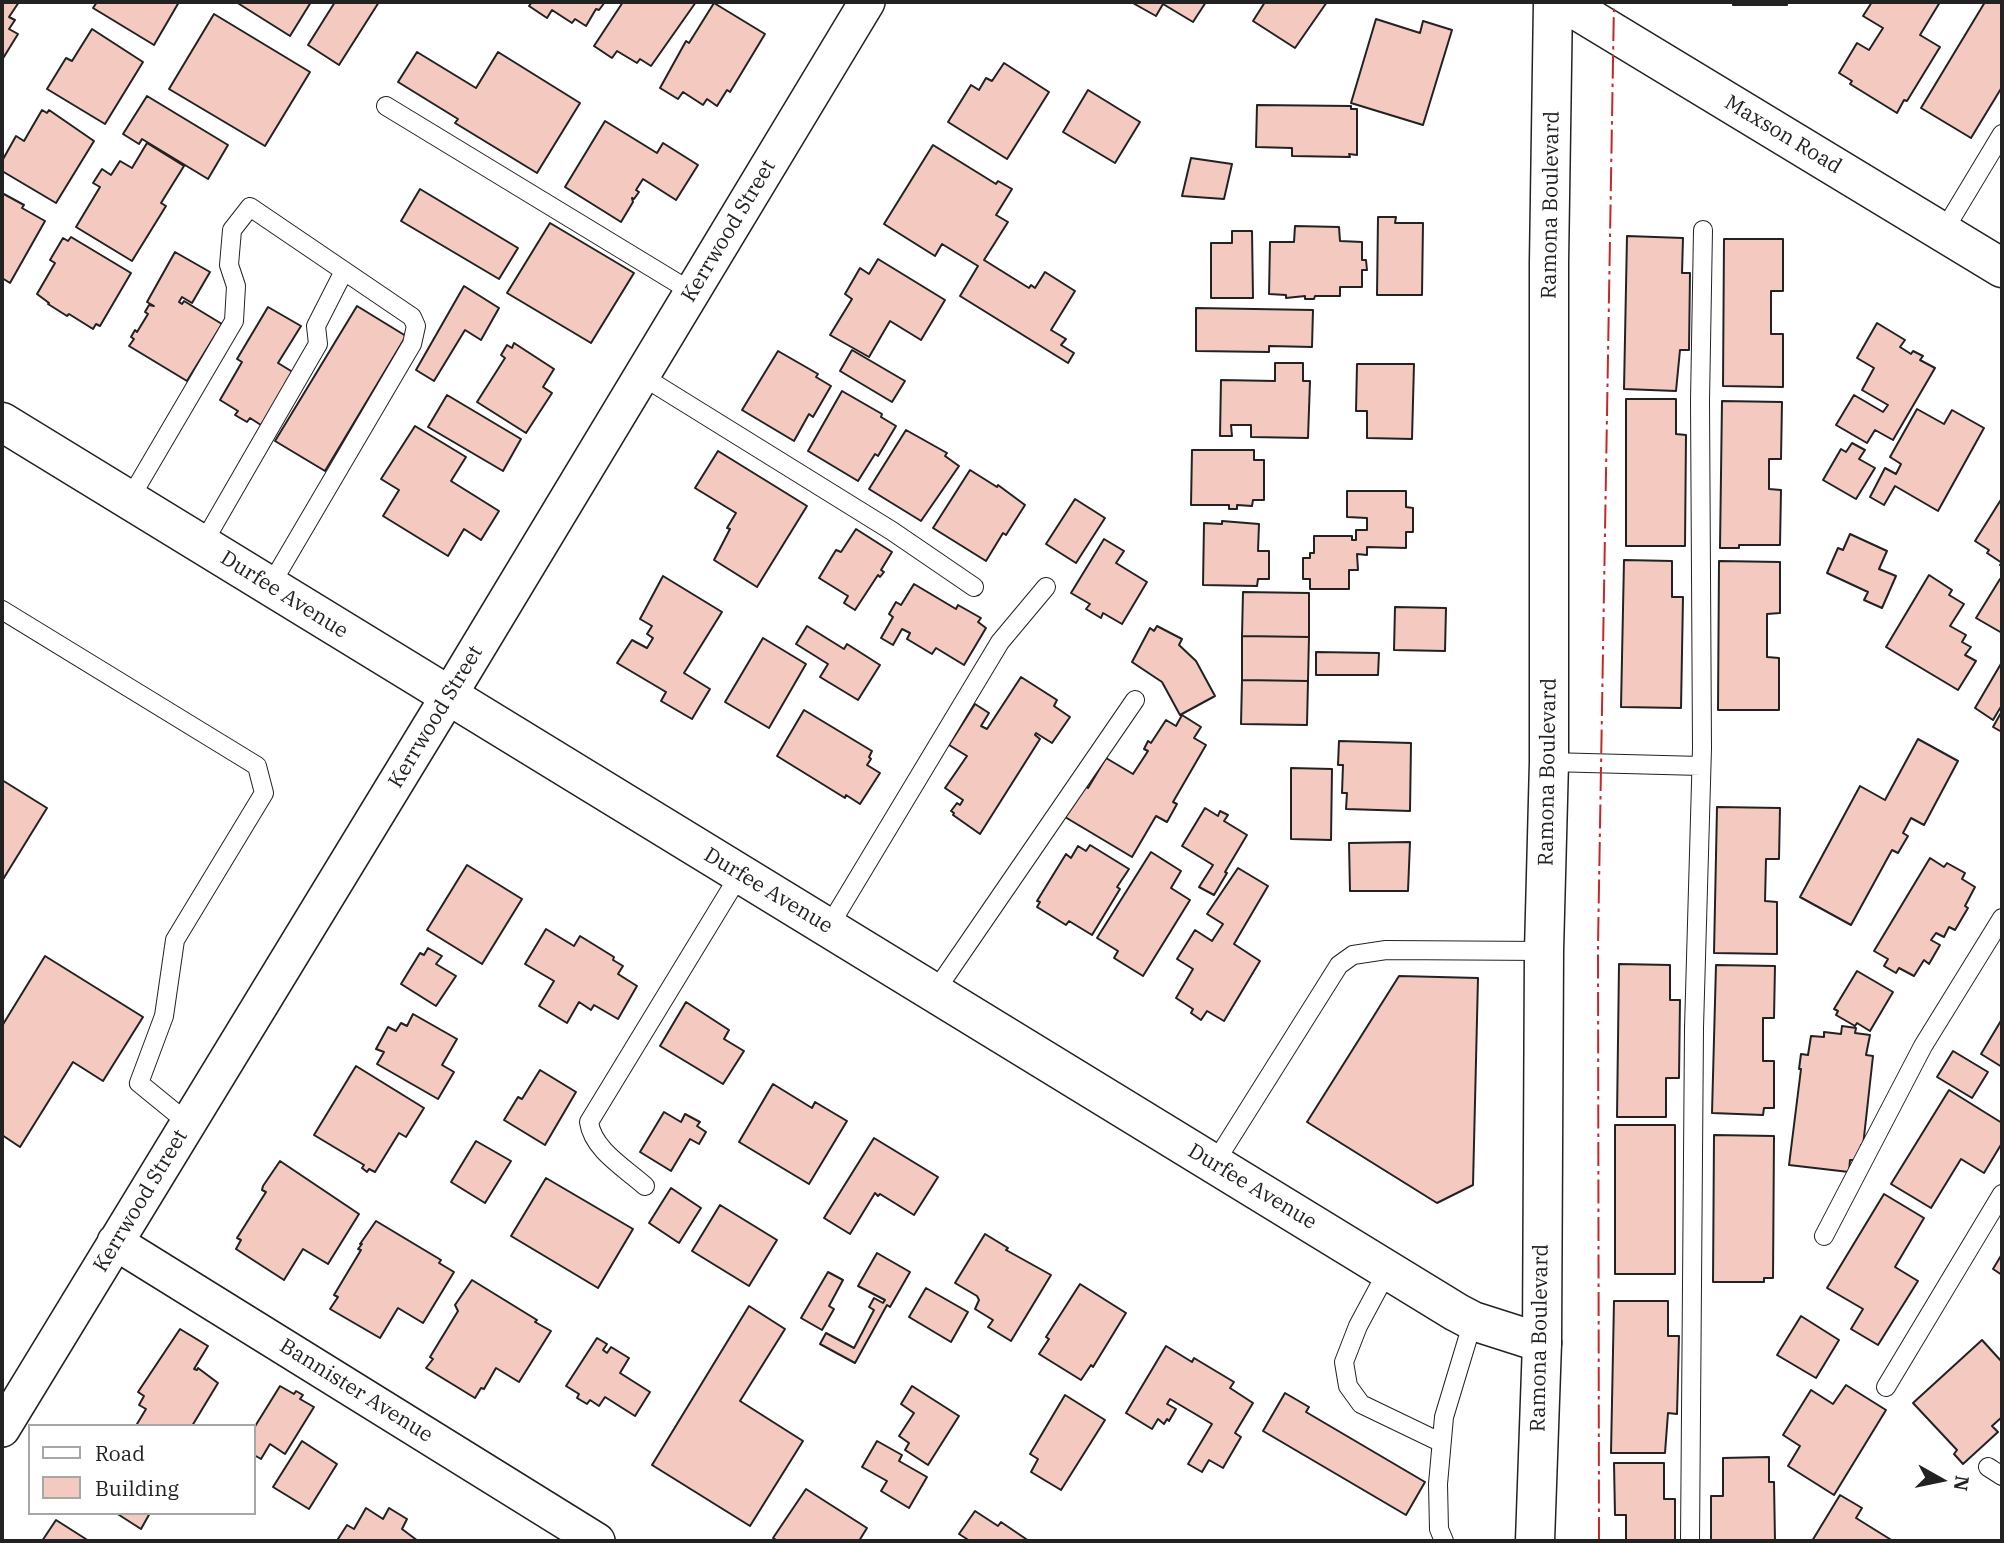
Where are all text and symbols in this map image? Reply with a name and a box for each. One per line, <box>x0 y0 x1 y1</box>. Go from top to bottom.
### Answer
street label: Maxson Road <box>1720 90 1846 180</box>
street label: Ramona Boulevard <box>1537 111 1565 299</box>
street label: Kerrwood Street <box>677 155 781 307</box>
street label: Durfee Avenue <box>216 546 352 644</box>
street label: Kerrwood Street <box>384 641 488 793</box>
street label: Ramona Boulevard <box>1534 678 1562 866</box>
street label: Durfee Avenue <box>699 843 837 939</box>
street label: Kerrwood Street <box>89 1125 193 1277</box>
street label: Durfee Avenue <box>1183 1139 1321 1235</box>
street label: Ramona Boulevard <box>1526 1244 1554 1432</box>
street label: Bannister Avenue <box>275 1334 437 1448</box>
legend <box>28 1424 256 1515</box>
text: Road <box>95 1439 145 1467</box>
north arrow <box>1906 1445 1976 1515</box>
text: Building <box>95 1474 179 1502</box>
text: N <box>1949 1474 1975 1493</box>

